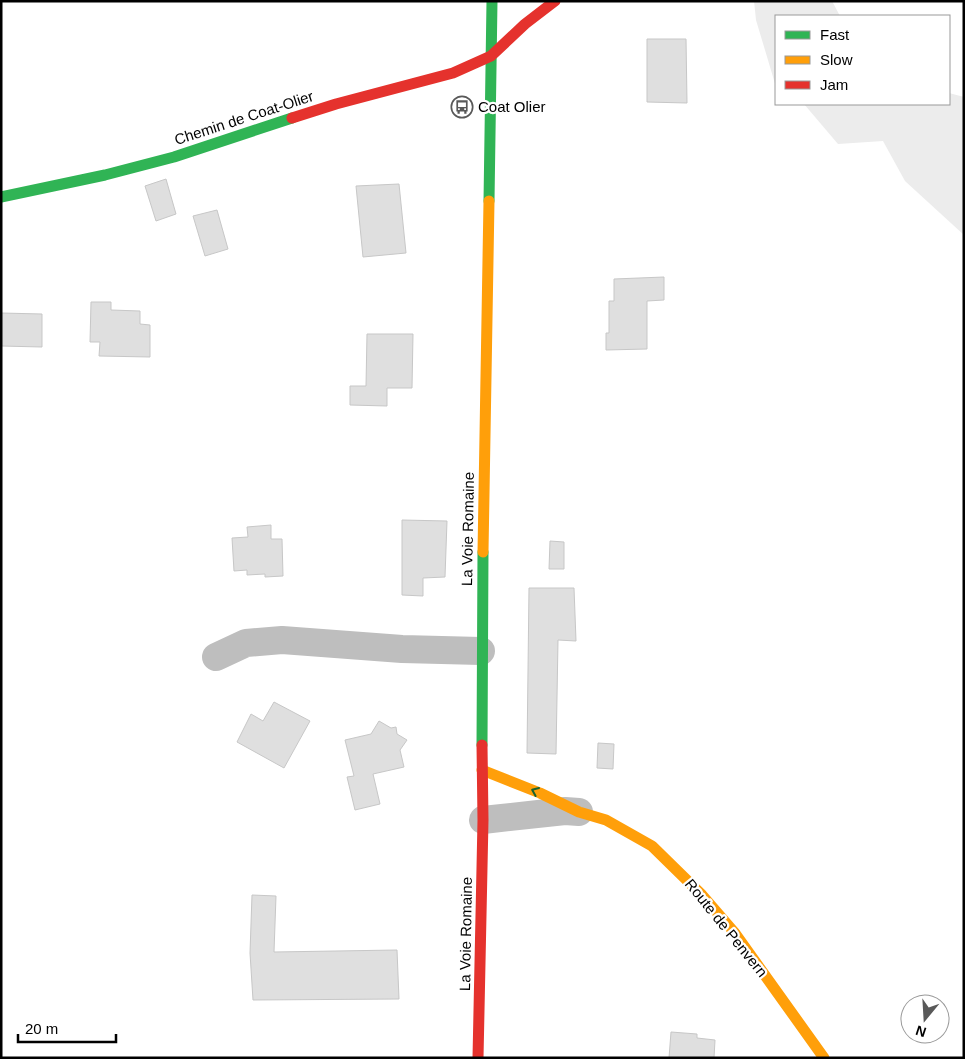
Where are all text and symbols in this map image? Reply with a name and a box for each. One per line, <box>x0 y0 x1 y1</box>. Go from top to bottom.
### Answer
legend <box>775 15 950 105</box>
text: Fast <box>820 26 850 43</box>
text: Slow <box>820 51 853 68</box>
text: Jam <box>820 76 848 93</box>
street label: Chemin de Coat-Olier <box>172 87 315 148</box>
bus stop icon: Coat Olier <box>450 95 474 119</box>
place label: Coat Olier <box>478 98 546 115</box>
street label: La Voie Romaine <box>458 472 477 586</box>
one-way arrow <box>531 786 540 797</box>
street label: Route de Penvern <box>682 875 771 980</box>
street label: La Voie Romaine <box>456 877 475 991</box>
north arrow <box>900 994 950 1044</box>
scale bar <box>18 1012 115 1044</box>
text: 20 m <box>25 1020 58 1037</box>
text: N <box>914 1022 928 1041</box>

